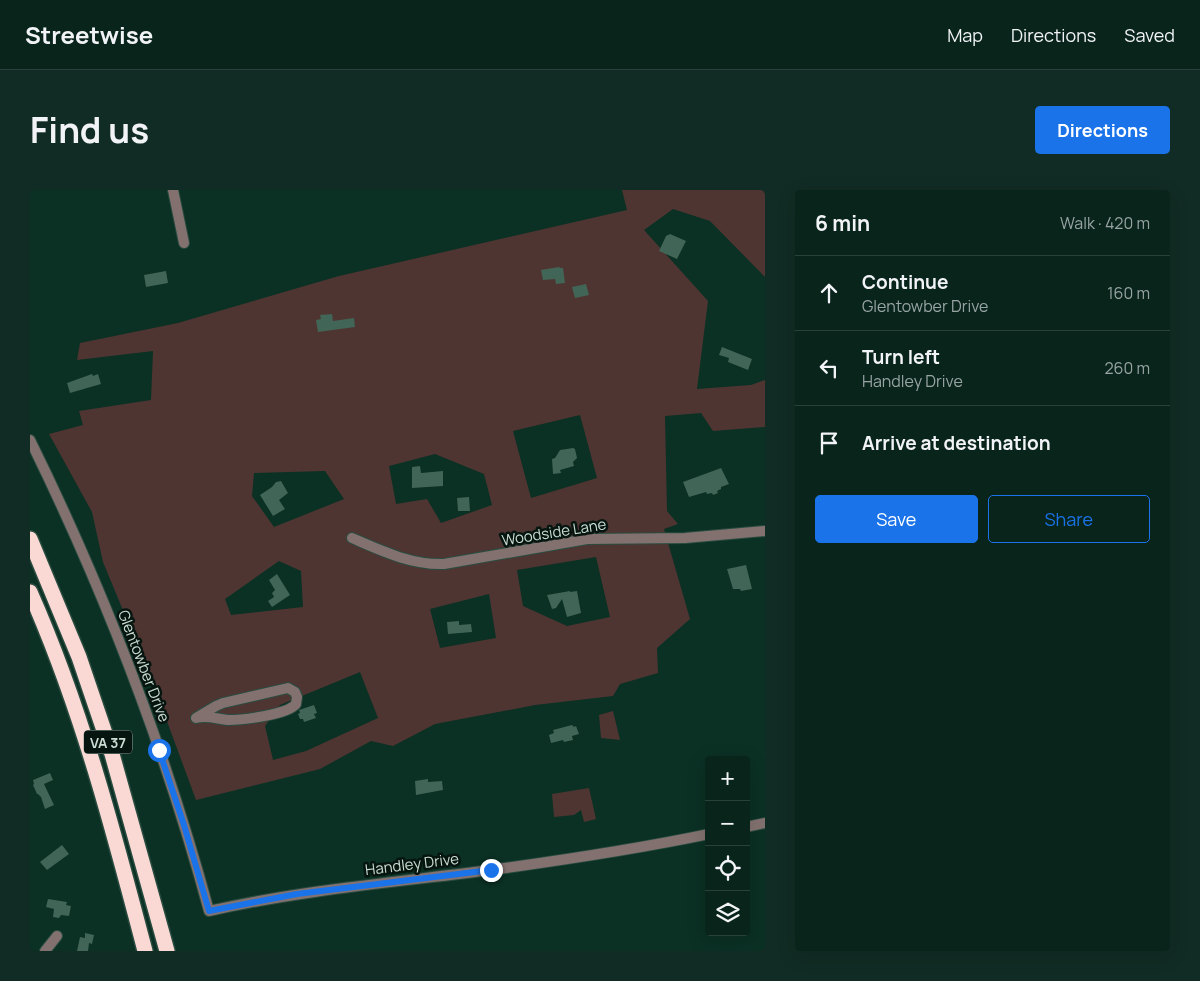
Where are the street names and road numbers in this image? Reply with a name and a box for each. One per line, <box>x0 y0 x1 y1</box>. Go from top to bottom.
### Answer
street label: Woodside Lane <box>500 513 608 551</box>
street label: Glentowber Drive <box>113 607 175 725</box>
road number: VA 37 <box>84 730 132 754</box>
street label: Handley Drive <box>364 848 460 880</box>

